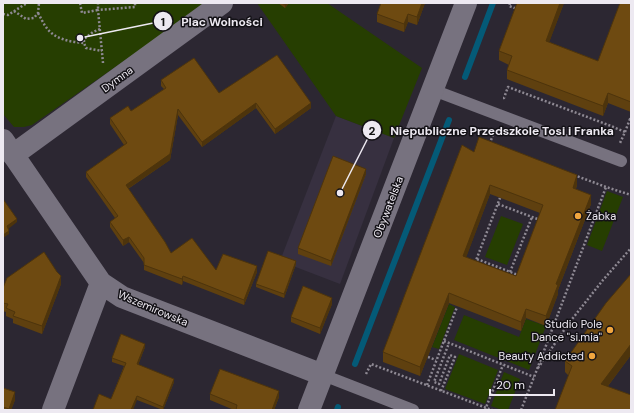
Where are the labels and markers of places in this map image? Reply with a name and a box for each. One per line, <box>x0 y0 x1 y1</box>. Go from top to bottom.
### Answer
callout: Plac Wolności <box>153 9 270 33</box>
callout: Niepubliczne Przedszkole Tosi i Franka <box>362 118 622 142</box>
place label: Żabka <box>586 209 616 223</box>
marker: Żabka <box>573 211 583 221</box>
place label: Studio Pole Dance "si.mia" <box>532 317 602 344</box>
marker: Studio Pole Dance "si.mia" <box>605 325 615 335</box>
place label: Beauty Addicted <box>499 349 584 363</box>
marker: Beauty Addicted <box>587 351 597 361</box>

